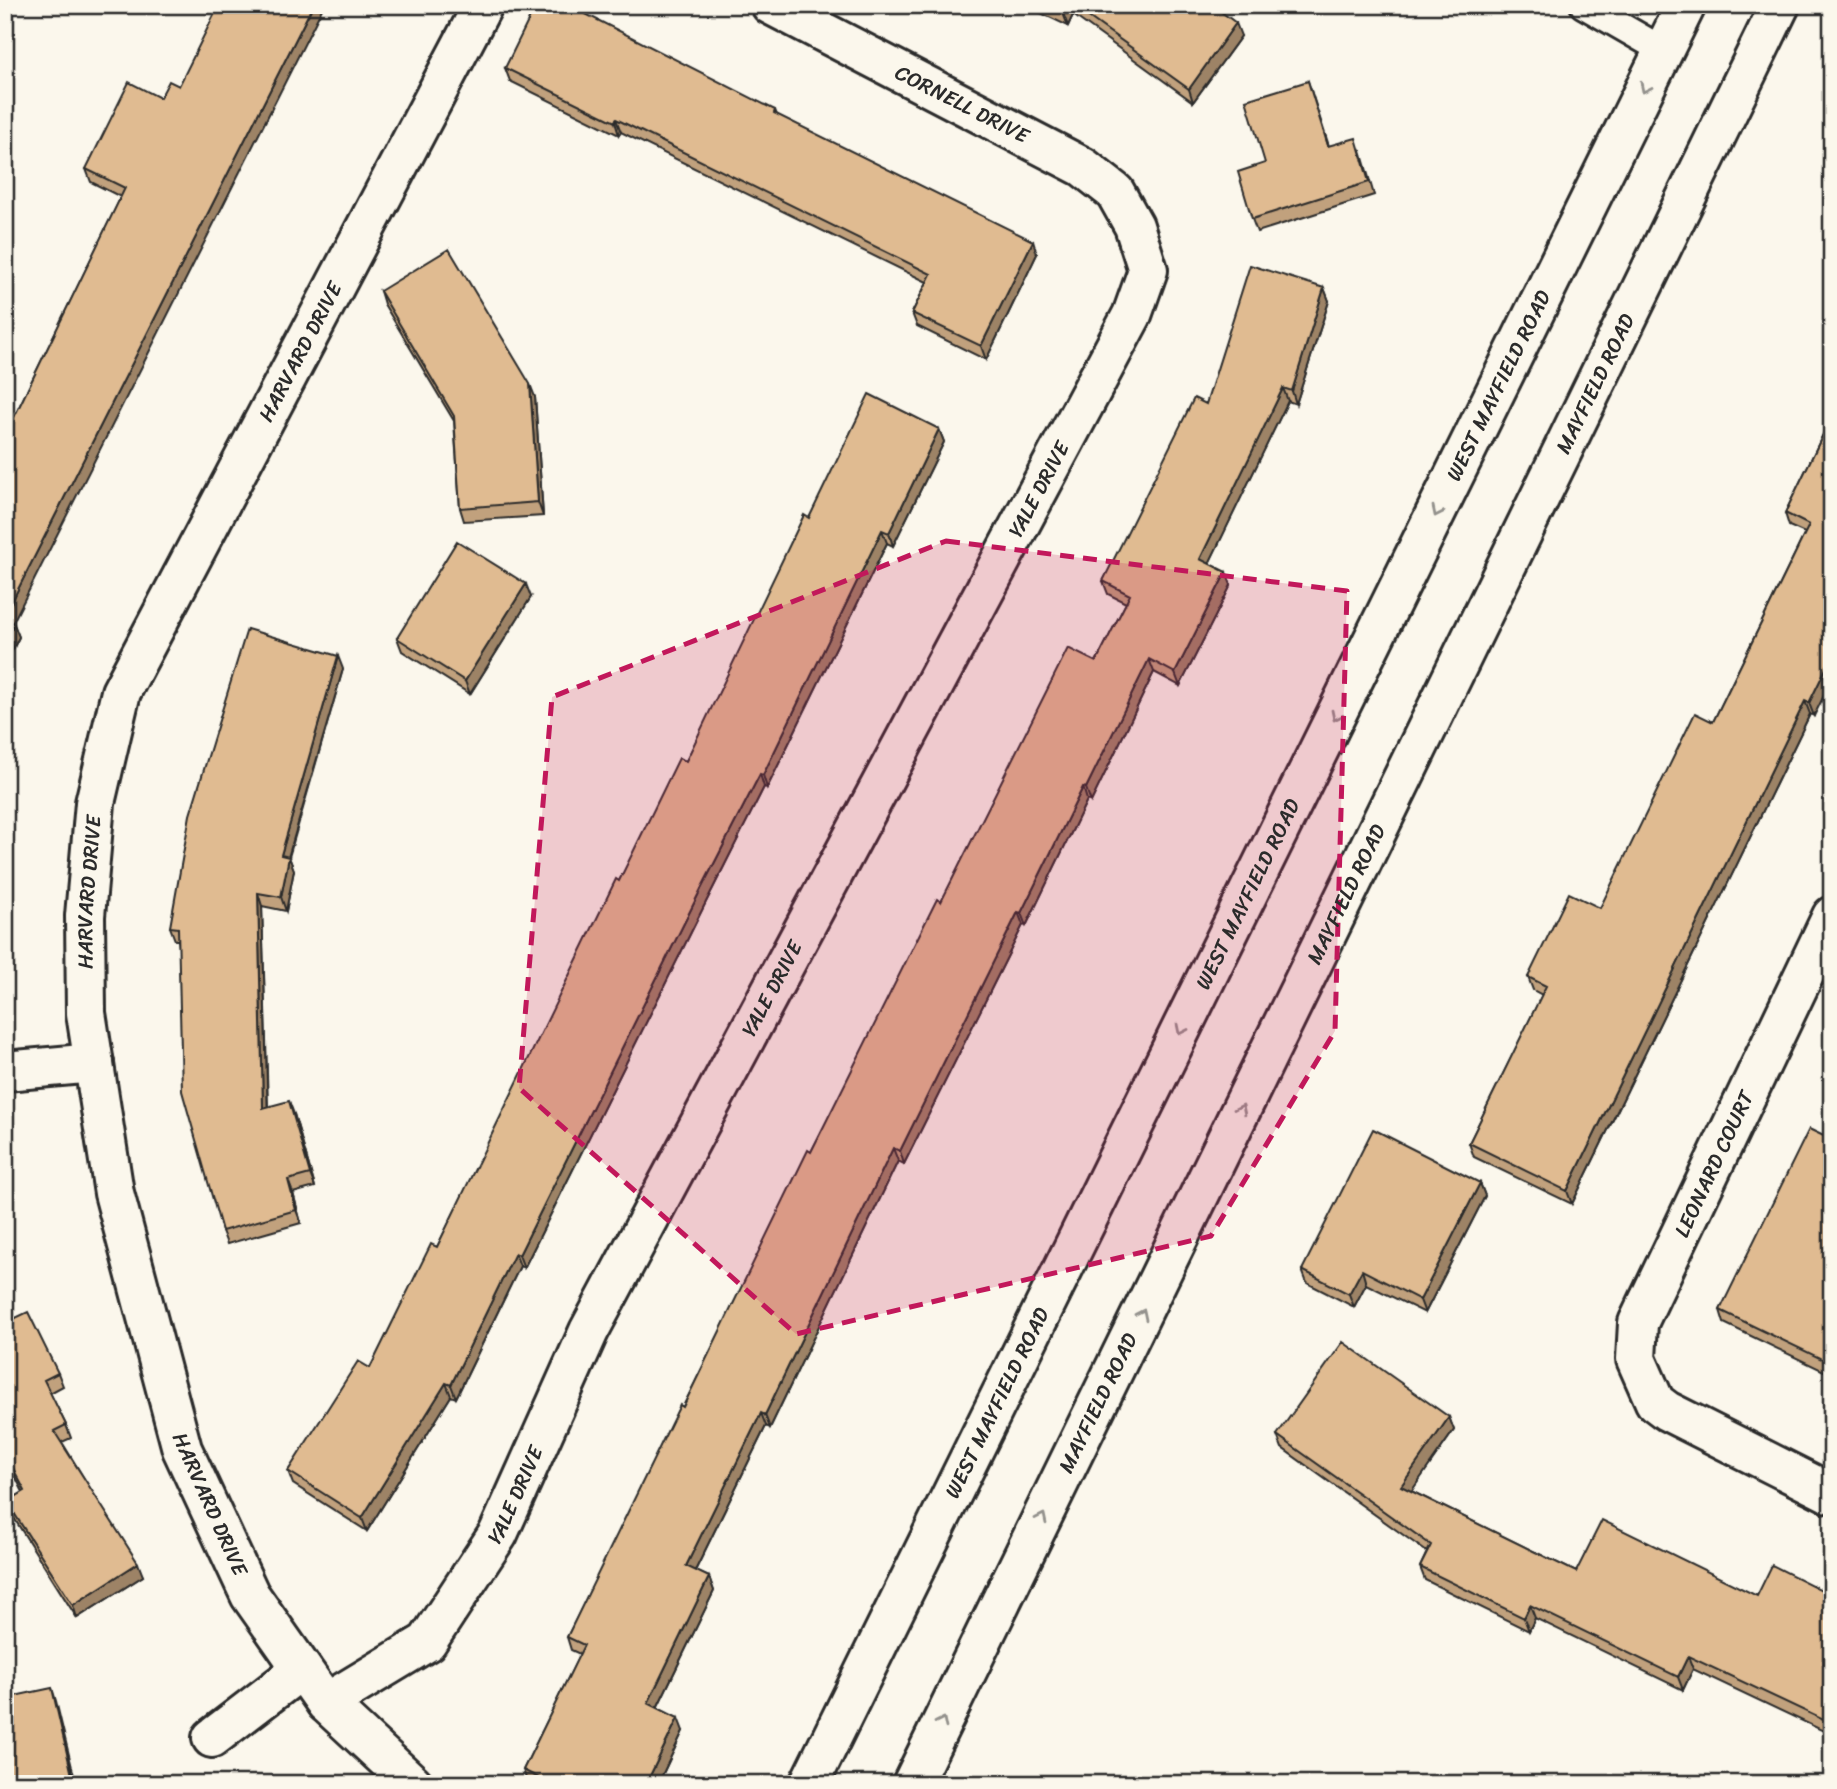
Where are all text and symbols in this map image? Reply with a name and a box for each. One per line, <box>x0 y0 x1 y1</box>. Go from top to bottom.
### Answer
street label: CORNELL DRIVE <box>888 54 1037 155</box>
one-way arrow <box>1640 81 1654 94</box>
street label: HARVARD DRIVE <box>247 274 354 429</box>
street label: WEST MAYFIELD ROAD <box>1435 283 1562 488</box>
street label: MAYFIELD ROAD <box>1545 307 1646 461</box>
street label: YALE DRIVE <box>997 433 1081 544</box>
one-way arrow <box>1431 505 1445 517</box>
one-way arrow <box>1330 709 1344 721</box>
street label: WEST MAYFIELD ROAD <box>1184 792 1311 996</box>
street label: HARVARD DRIVE <box>66 812 113 969</box>
street label: MAYFIELD ROAD <box>1296 817 1397 971</box>
street label: YALE DRIVE <box>731 932 814 1044</box>
one-way arrow <box>1176 1023 1190 1035</box>
street label: LEONARD COURT <box>1663 1083 1765 1244</box>
one-way arrow <box>1233 1104 1247 1116</box>
street label: WEST MAYFIELD ROAD <box>934 1300 1060 1505</box>
one-way arrow <box>1133 1309 1147 1321</box>
street label: MAYFIELD ROAD <box>1047 1326 1149 1480</box>
street label: HARVARD DRIVE <box>161 1426 259 1583</box>
street label: YALE DRIVE <box>477 1438 555 1552</box>
one-way arrow <box>1033 1513 1047 1525</box>
one-way arrow <box>934 1717 948 1729</box>

